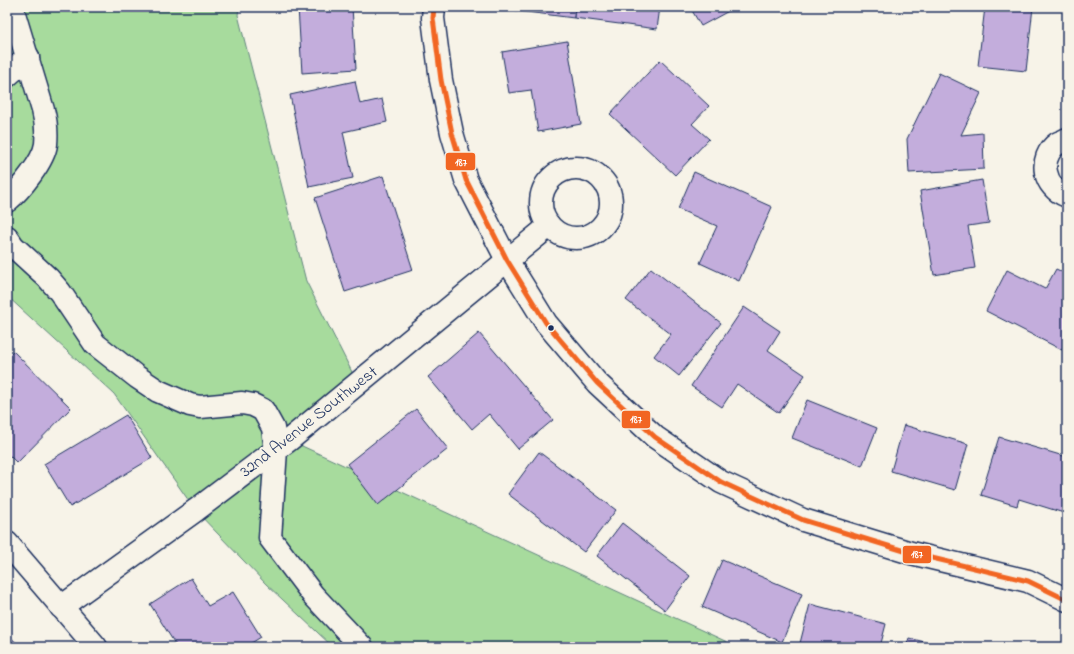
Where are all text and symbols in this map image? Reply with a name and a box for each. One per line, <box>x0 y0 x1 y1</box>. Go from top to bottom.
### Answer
line badge: 187 <box>445 152 476 171</box>
text: 187 <box>455 155 468 171</box>
unlabelled marker <box>546 323 556 333</box>
street label: 32nd Avenue Southwest <box>235 360 384 484</box>
line badge: 187 <box>621 410 651 429</box>
text: 187 <box>630 412 643 428</box>
line badge: 187 <box>902 545 932 564</box>
text: 187 <box>911 547 924 563</box>

